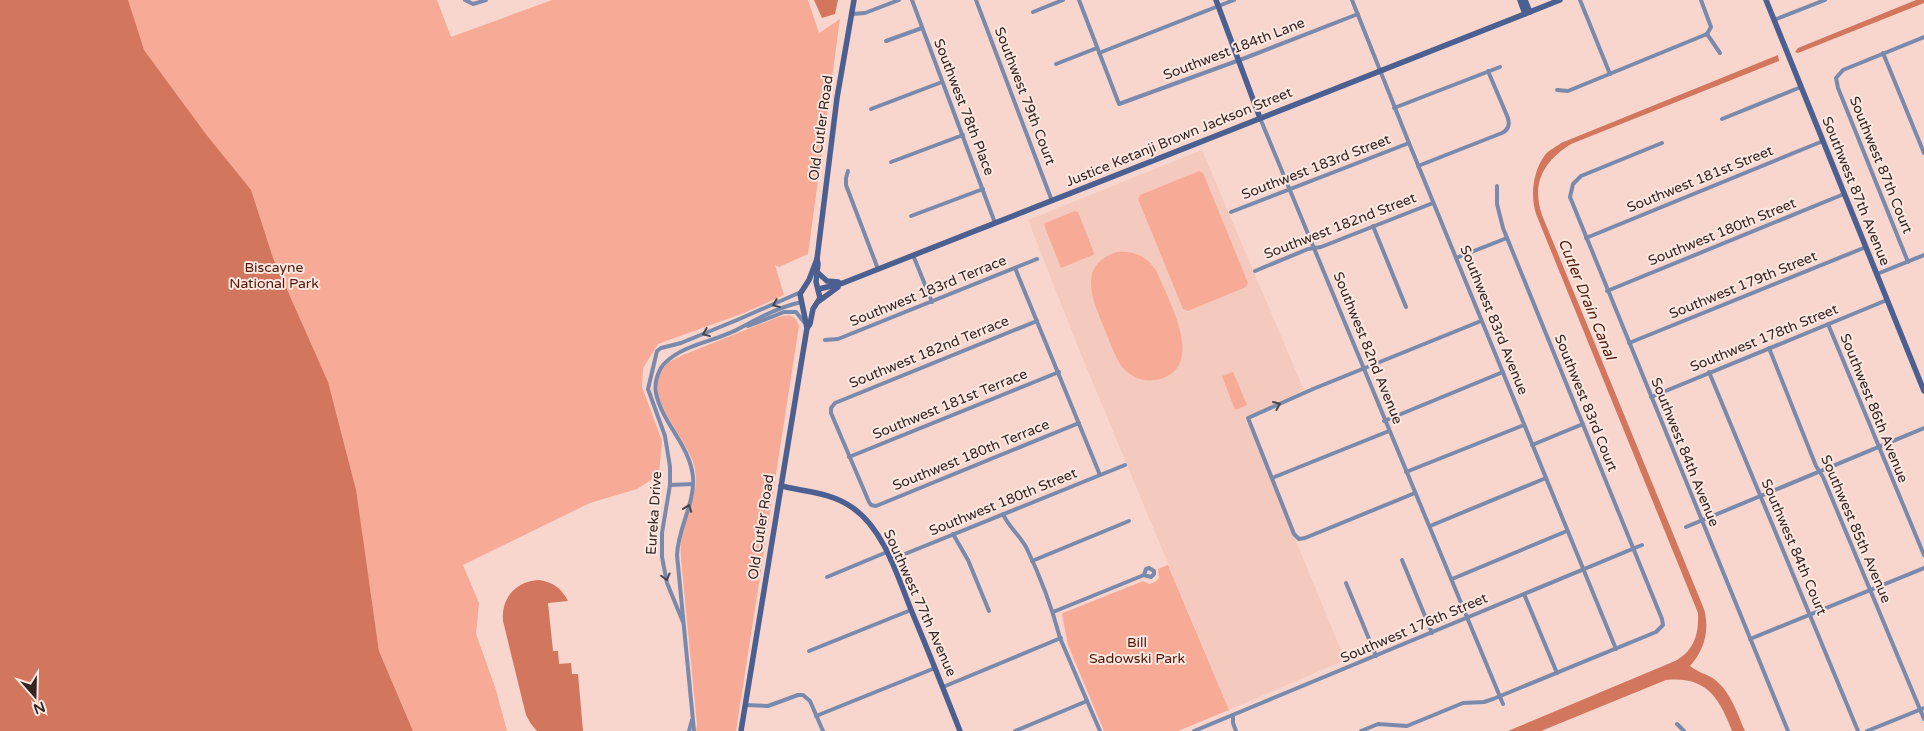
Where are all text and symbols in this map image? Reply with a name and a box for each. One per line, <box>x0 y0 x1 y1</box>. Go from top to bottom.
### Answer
street label: Southwest 184th Lane <box>1161 14 1307 84</box>
street label: Southwest 79th Court <box>991 25 1059 168</box>
street label: Southwest 78th Place <box>930 36 998 178</box>
street label: Old Cutler Road <box>805 74 837 182</box>
street label: Justice Ketanji Brown Jackson Street <box>1063 83 1295 190</box>
street label: Southwest 87th Court <box>1846 94 1917 237</box>
street label: Southwest 87th Avenue <box>1818 114 1894 268</box>
street label: Southwest 183rd Street <box>1239 131 1393 203</box>
street label: Southwest 181st Street <box>1624 142 1776 216</box>
street label: Southwest 182nd Street <box>1262 189 1419 263</box>
street label: Southwest 180th Street <box>1646 194 1799 269</box>
water label: Cutler Drain Canal <box>1554 236 1620 364</box>
street label: Southwest 83rd Avenue <box>1456 243 1532 397</box>
street label: Southwest 179th Street <box>1667 247 1820 322</box>
street label: Southwest 183rd Terrace <box>847 252 1009 330</box>
park label: Biscayne National Park <box>229 259 319 292</box>
street label: Southwest 82nd Avenue <box>1330 269 1406 427</box>
one-way arrow <box>772 297 781 308</box>
street label: Southwest 178th Street <box>1688 300 1841 375</box>
street label: Southwest 182nd Terrace <box>847 312 1011 392</box>
one-way arrow <box>702 327 711 337</box>
street label: Southwest 86th Avenue <box>1836 331 1912 485</box>
street label: Southwest 83rd Court <box>1551 332 1622 475</box>
street label: Southwest 181st Terrace <box>870 365 1030 443</box>
street label: Southwest 84th Avenue <box>1647 375 1723 529</box>
one-way arrow <box>1272 401 1281 411</box>
street label: Southwest 180th Terrace <box>890 416 1052 494</box>
street label: Southwest 85th Avenue <box>1817 452 1895 606</box>
street label: Southwest 180th Street <box>927 464 1080 539</box>
street label: Eureka Drive <box>643 471 665 555</box>
street label: Old Cutler Road <box>744 473 778 581</box>
street label: Southwest 84th Court <box>1758 476 1831 618</box>
one-way arrow <box>682 504 692 512</box>
street label: Southwest 77th Avenue <box>880 527 960 679</box>
one-way arrow <box>660 573 671 582</box>
street label: Southwest 176th Street <box>1338 589 1491 667</box>
park label: Bill Sadowski Park <box>1089 634 1185 667</box>
north arrow <box>10 671 60 721</box>
text: N <box>31 698 47 718</box>

